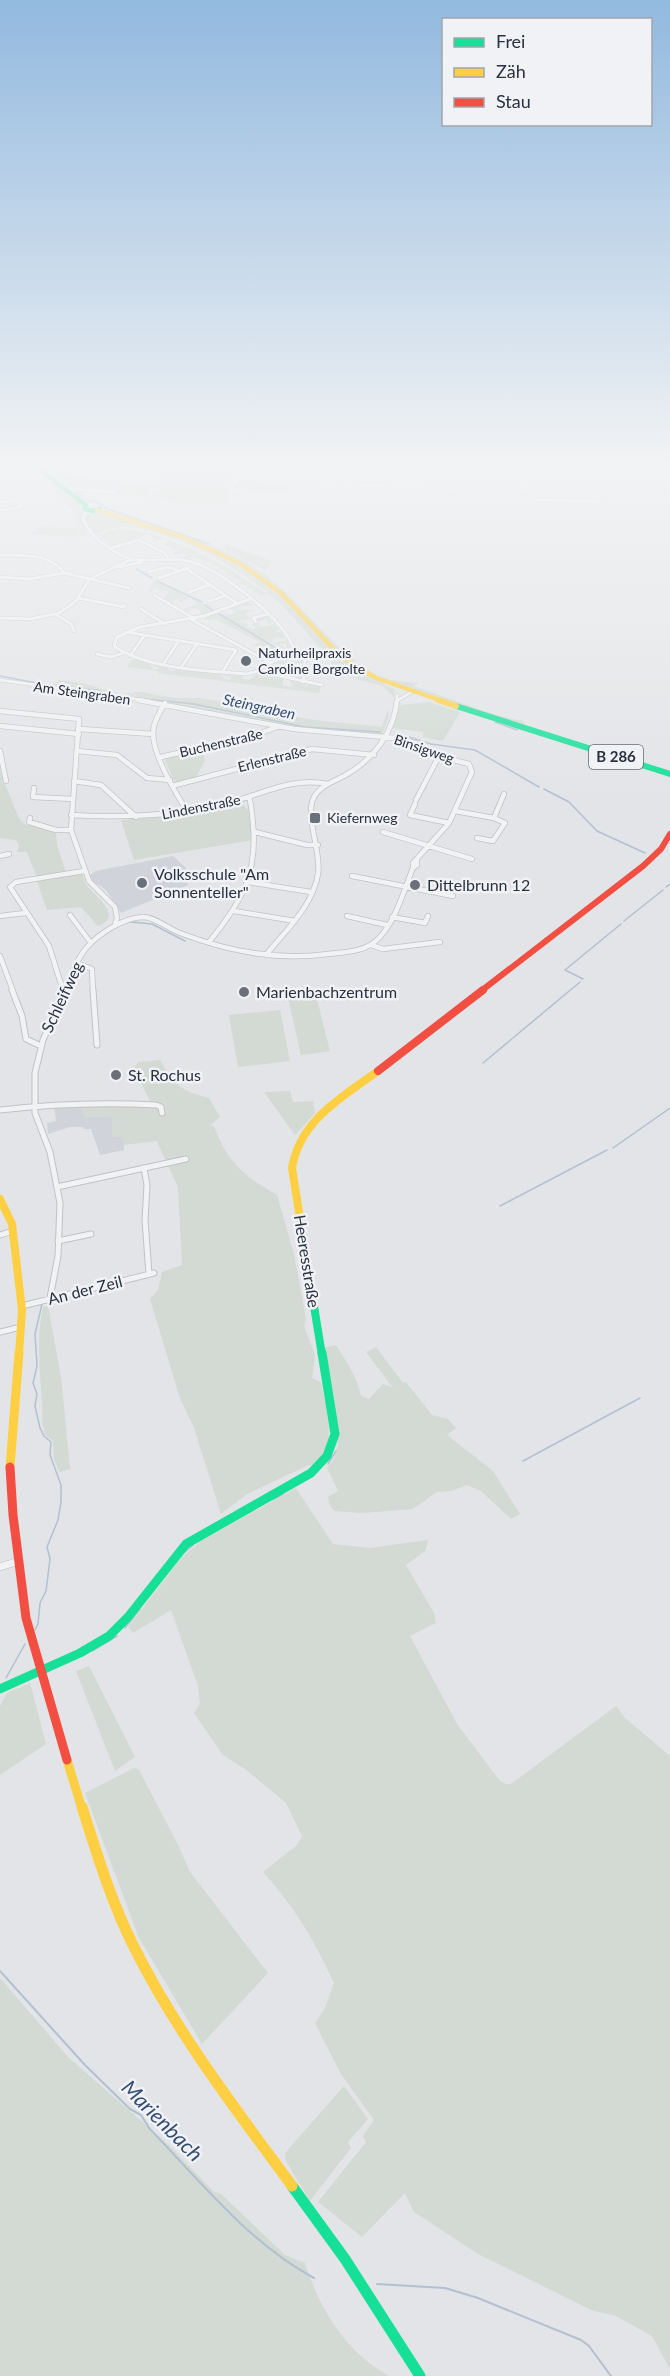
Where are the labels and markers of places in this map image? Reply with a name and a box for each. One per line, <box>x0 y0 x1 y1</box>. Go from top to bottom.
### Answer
place label: Naturheilpraxis Caroline Borgolte <box>258 644 365 677</box>
marker: Naturheilpraxis Caroline Borgolte <box>239 654 253 668</box>
place label: Kiefernweg <box>327 809 397 826</box>
marker: Kiefernweg <box>308 811 322 825</box>
place label: Volksschule "Am Sonnenteller" <box>154 864 269 901</box>
place label: Dittelbrunn 12 <box>427 875 530 894</box>
marker: Volksschule "Am Sonnenteller" <box>135 876 149 890</box>
marker: Dittelbrunn 12 <box>408 878 422 892</box>
place label: Marienbachzentrum <box>256 982 397 1001</box>
marker: Marienbachzentrum <box>237 985 251 999</box>
place label: St. Rochus <box>128 1065 201 1084</box>
marker: St. Rochus <box>109 1068 123 1082</box>

